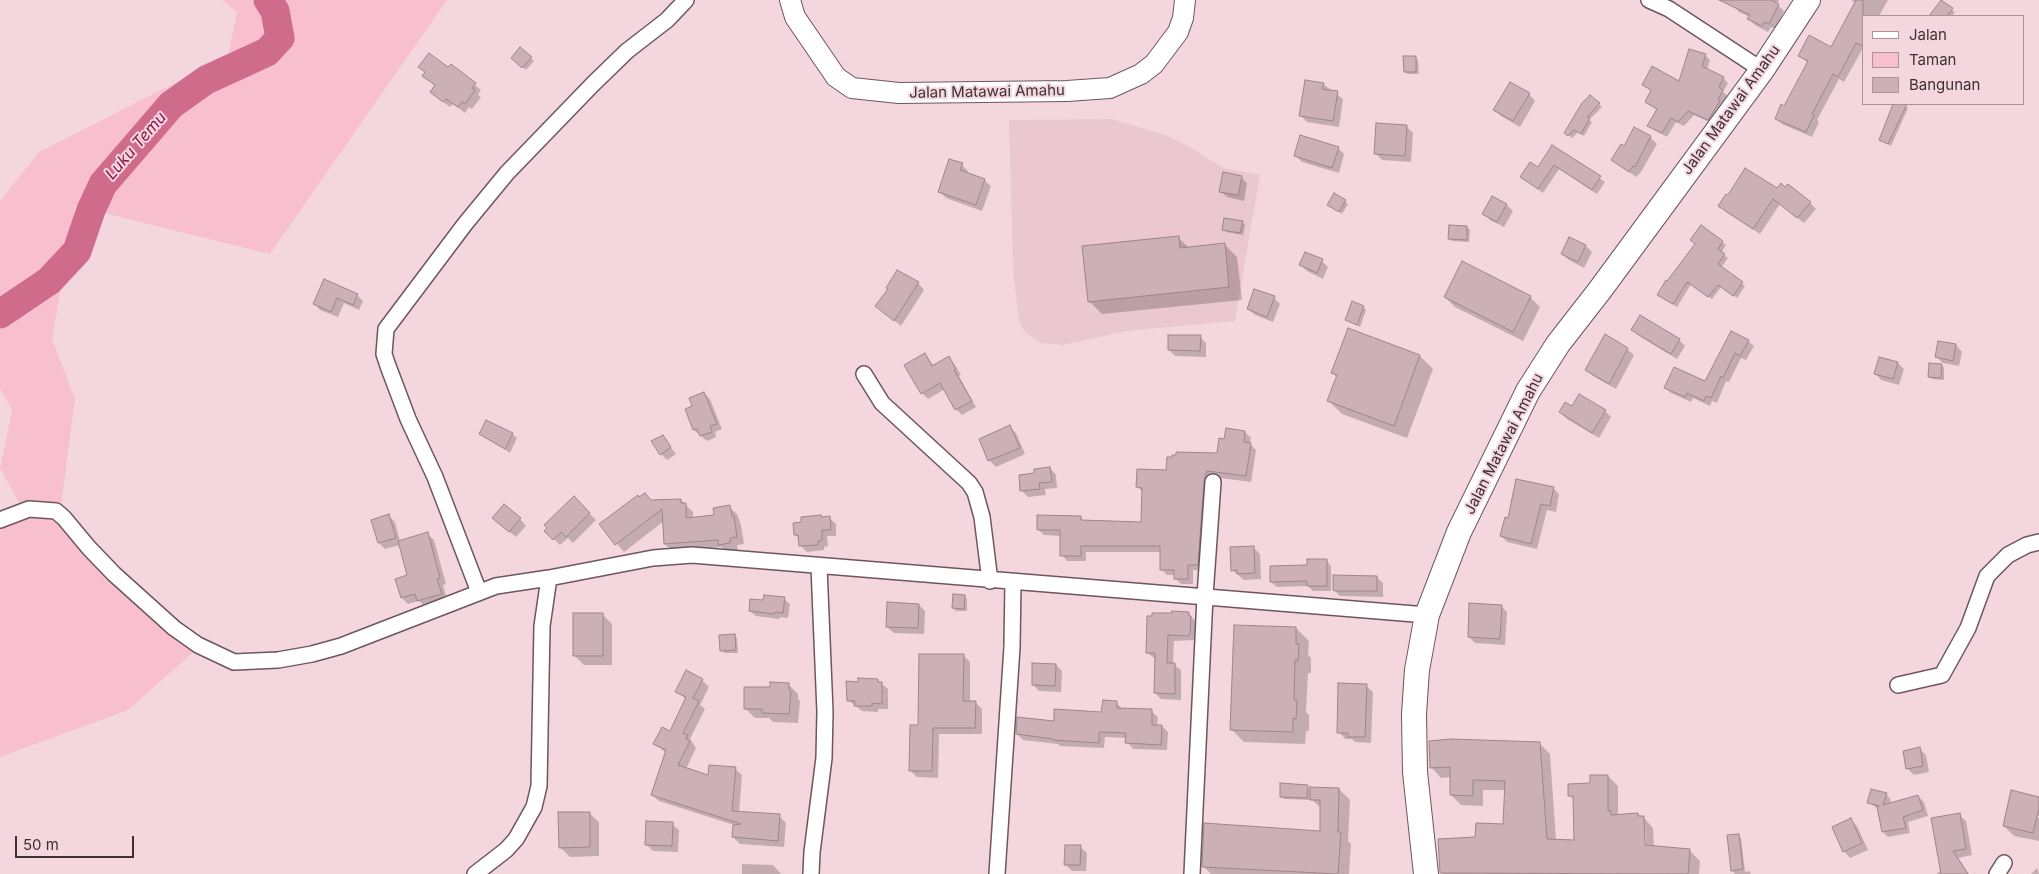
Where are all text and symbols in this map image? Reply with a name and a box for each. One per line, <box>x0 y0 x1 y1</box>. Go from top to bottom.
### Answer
legend <box>1862 15 2024 105</box>
text: Jalan <box>1909 25 1947 44</box>
street label: Jalan Matawai Amahu <box>1678 42 1784 178</box>
text: Taman <box>1909 50 1956 69</box>
text: Bangunan <box>1909 75 1980 94</box>
street label: Jalan Matawai Amahu <box>909 82 1065 102</box>
water label: Luku Temu <box>102 108 170 184</box>
street label: Jalan Matawai Amahu <box>1461 371 1547 517</box>
scale bar <box>18 826 136 858</box>
text: 50 m <box>23 835 59 854</box>

